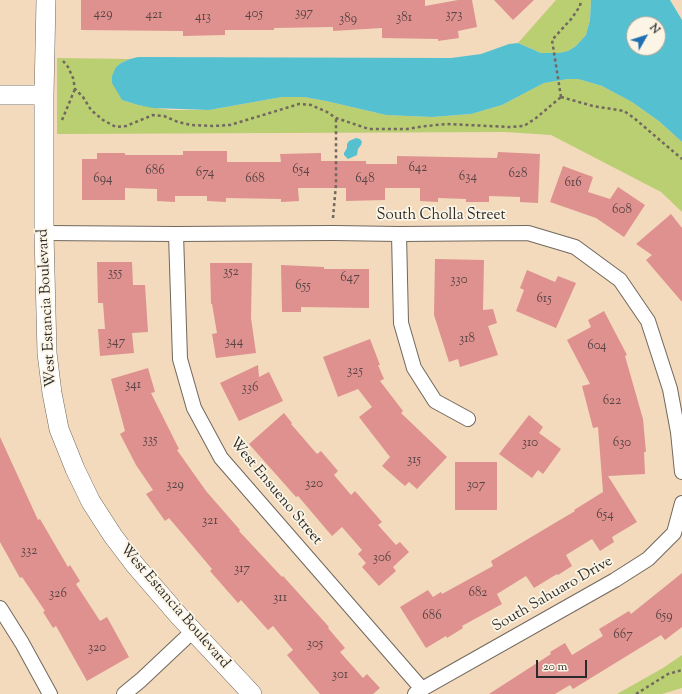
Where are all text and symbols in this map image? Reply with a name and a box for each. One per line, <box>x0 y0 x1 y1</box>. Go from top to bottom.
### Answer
house number: 397 <box>295 6 313 22</box>
house number: 429 <box>94 7 112 23</box>
house number: 405 <box>245 7 263 23</box>
house number: 421 <box>145 8 163 24</box>
house number: 373 <box>445 8 463 24</box>
house number: 413 <box>195 10 211 26</box>
house number: 381 <box>396 11 412 27</box>
house number: 389 <box>339 12 357 28</box>
north arrow <box>626 16 666 56</box>
text: N <box>646 21 664 38</box>
house number: 642 <box>409 161 427 177</box>
house number: 654 <box>292 163 310 179</box>
house number: 686 <box>145 164 165 180</box>
house number: 674 <box>196 166 214 182</box>
house number: 628 <box>509 167 527 183</box>
house number: 634 <box>459 170 477 186</box>
house number: 694 <box>93 172 113 188</box>
house number: 668 <box>245 172 265 188</box>
house number: 648 <box>355 172 375 188</box>
house number: 616 <box>564 176 582 192</box>
house number: 608 <box>612 203 632 219</box>
street label: South Cholla Street <box>376 207 506 225</box>
street label: West Estancia Boulevard <box>35 228 61 388</box>
house number: 352 <box>223 265 239 281</box>
house number: 355 <box>108 266 122 282</box>
house number: 647 <box>340 271 360 287</box>
house number: 330 <box>450 273 468 289</box>
house number: 655 <box>295 279 311 295</box>
house number: 615 <box>536 292 552 308</box>
house number: 318 <box>459 332 475 348</box>
house number: 347 <box>107 335 125 351</box>
house number: 344 <box>225 335 243 351</box>
house number: 604 <box>587 339 607 355</box>
house number: 325 <box>347 364 363 380</box>
house number: 341 <box>125 378 141 394</box>
house number: 336 <box>242 381 258 397</box>
house number: 622 <box>603 394 621 410</box>
house number: 335 <box>143 433 157 449</box>
street label: West Ensueno Street <box>225 435 325 549</box>
house number: 310 <box>522 436 538 452</box>
house number: 630 <box>613 436 631 452</box>
house number: 315 <box>407 453 421 469</box>
house number: 320 <box>305 477 323 493</box>
house number: 329 <box>166 478 184 494</box>
house number: 307 <box>467 478 485 494</box>
house number: 654 <box>596 508 614 524</box>
house number: 321 <box>202 514 218 530</box>
street label: West Estancia Boulevard <box>115 541 233 673</box>
house number: 332 <box>21 544 37 560</box>
house number: 306 <box>373 551 391 567</box>
street label: South Sahuaro Drive <box>490 553 616 637</box>
house number: 317 <box>234 562 250 578</box>
house number: 682 <box>469 586 487 602</box>
house number: 326 <box>49 587 67 603</box>
house number: 311 <box>273 591 287 607</box>
house number: 686 <box>422 609 442 625</box>
house number: 659 <box>655 609 673 625</box>
house number: 667 <box>613 628 633 644</box>
house number: 305 <box>307 637 323 653</box>
house number: 320 <box>88 641 106 657</box>
scale bar <box>538 652 589 678</box>
text: 20 m <box>543 658 567 676</box>
house number: 301 <box>332 668 348 684</box>

